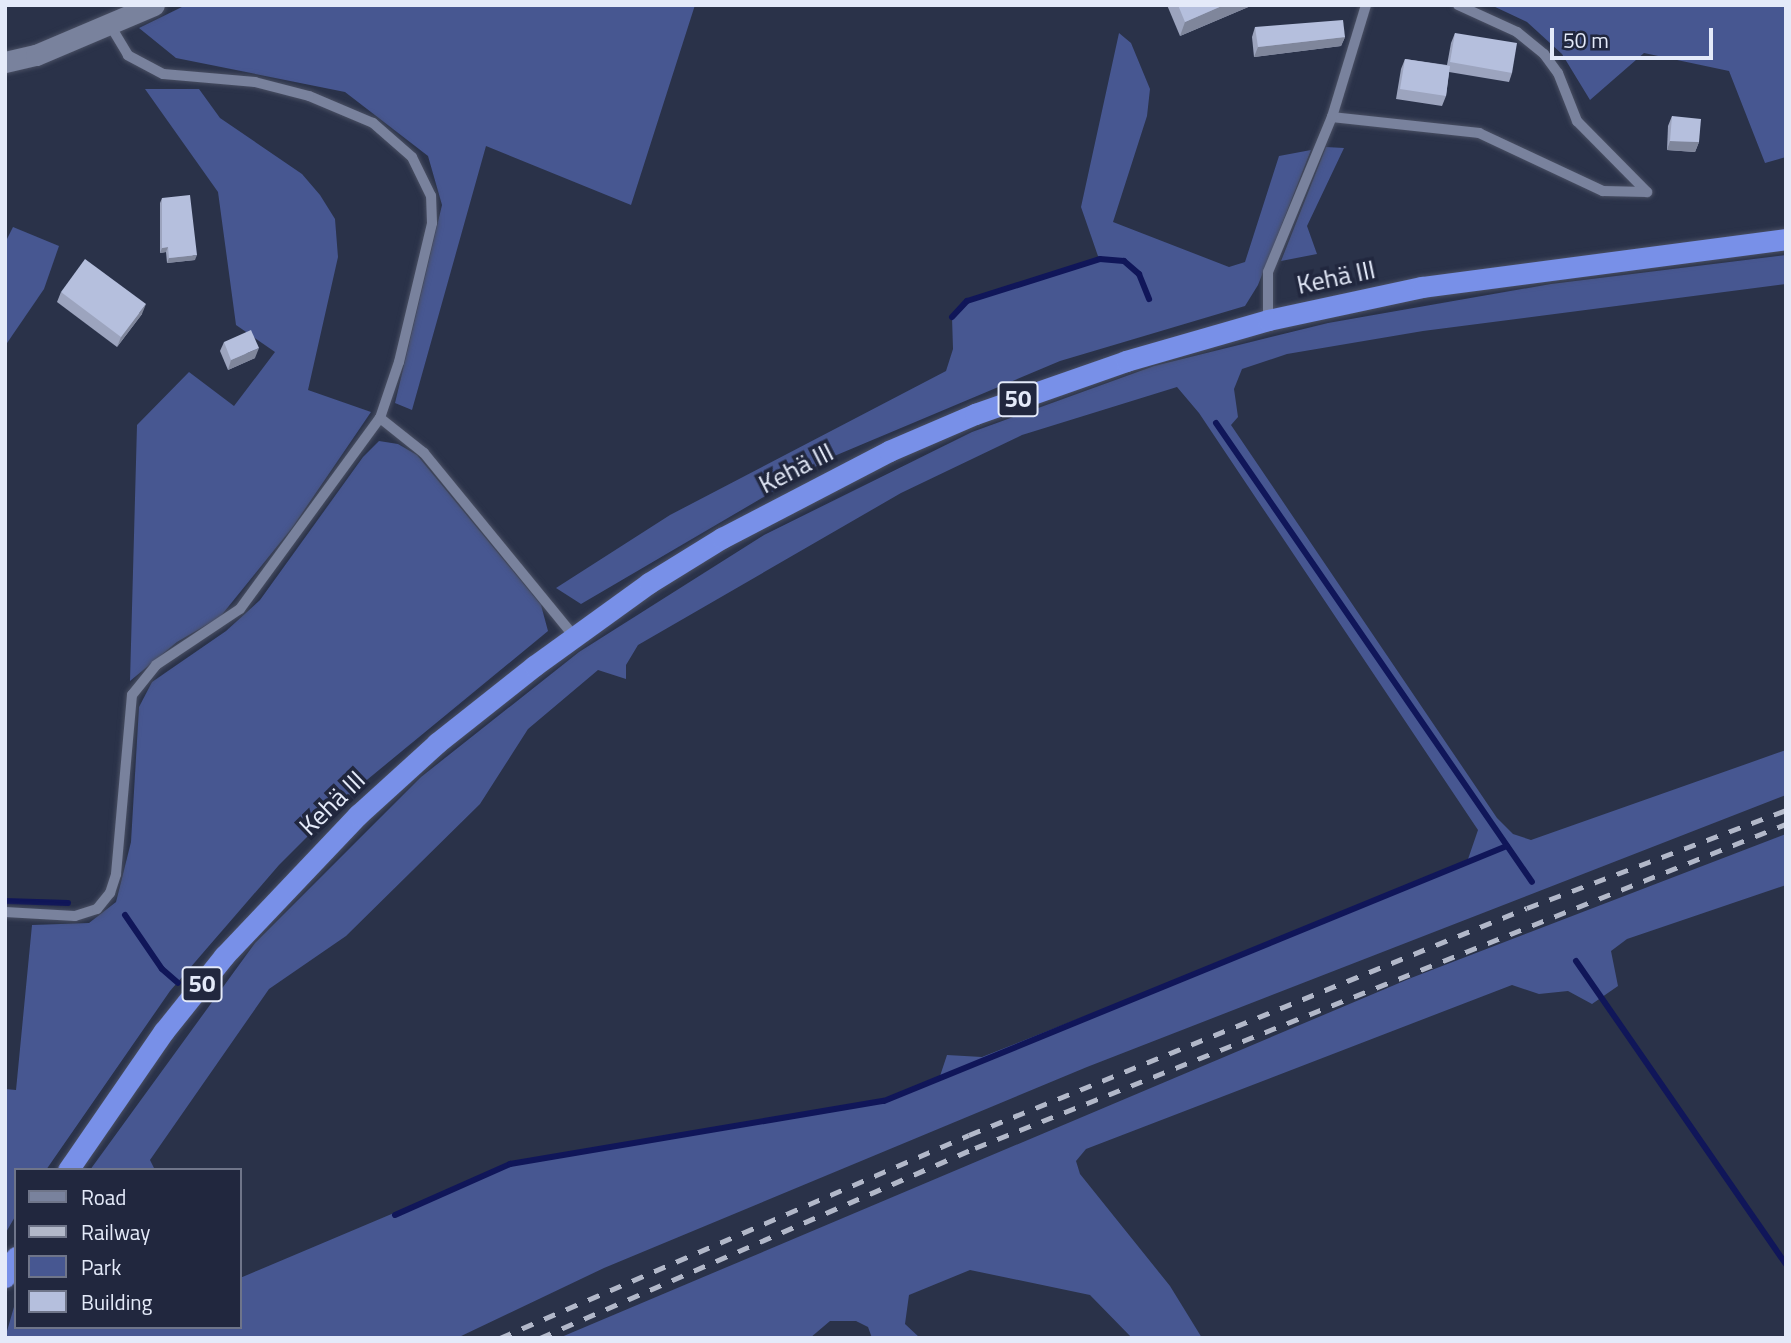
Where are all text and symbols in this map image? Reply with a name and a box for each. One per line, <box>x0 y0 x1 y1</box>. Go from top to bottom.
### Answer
scale bar <box>1553 14 1716 58</box>
text: 50 m <box>1563 24 1609 56</box>
street label: Kehä III <box>1294 253 1378 301</box>
road number: 50 <box>997 378 1039 420</box>
street label: Kehä III <box>754 436 838 500</box>
street label: Kehä III <box>293 764 371 842</box>
road number: 50 <box>181 964 223 1004</box>
legend <box>14 1168 242 1329</box>
text: Road <box>81 1181 126 1213</box>
text: Railway <box>81 1216 150 1248</box>
text: Park <box>81 1251 121 1283</box>
text: Building <box>81 1286 152 1318</box>

